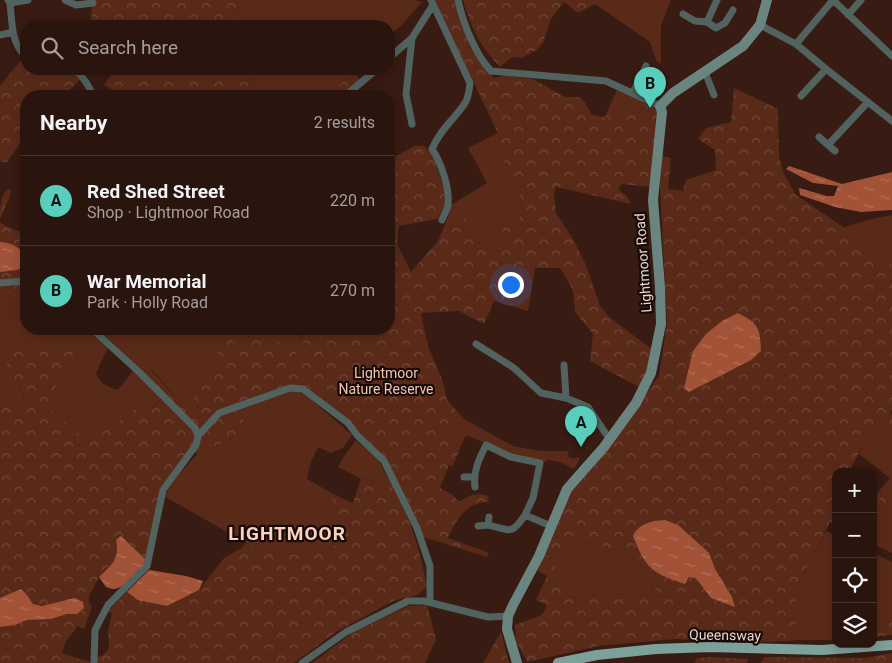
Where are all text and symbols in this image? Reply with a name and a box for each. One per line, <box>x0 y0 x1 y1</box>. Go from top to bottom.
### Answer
search box <box>20 20 395 75</box>
icon: search <box>38 34 66 62</box>
text: Search here <box>78 36 178 59</box>
pin: B <box>634 67 666 108</box>
text: Nearby <box>40 111 107 135</box>
text: 2 results <box>314 113 375 132</box>
text: Red Shed Street <box>87 180 225 203</box>
text: A <box>51 191 61 210</box>
text: 220 m <box>330 191 375 210</box>
text: Shop · Lightmoor Road <box>87 203 249 222</box>
street label: Lightmoor Road <box>632 213 654 313</box>
text: War Memorial <box>87 270 206 293</box>
your location <box>498 272 524 298</box>
text: B <box>51 281 61 300</box>
text: 270 m <box>330 281 375 300</box>
text: Park · Holly Road <box>87 293 208 312</box>
park label: Lightmoor Nature Reserve <box>338 365 434 397</box>
pin: A <box>565 406 597 447</box>
map controls <box>832 468 877 648</box>
button: + <box>832 468 877 513</box>
button: − <box>832 513 877 558</box>
district label: LIGHTMOOR <box>228 522 346 545</box>
button: locate <box>832 558 877 603</box>
button: layers <box>832 603 877 648</box>
street label: Queensway <box>689 626 761 644</box>

